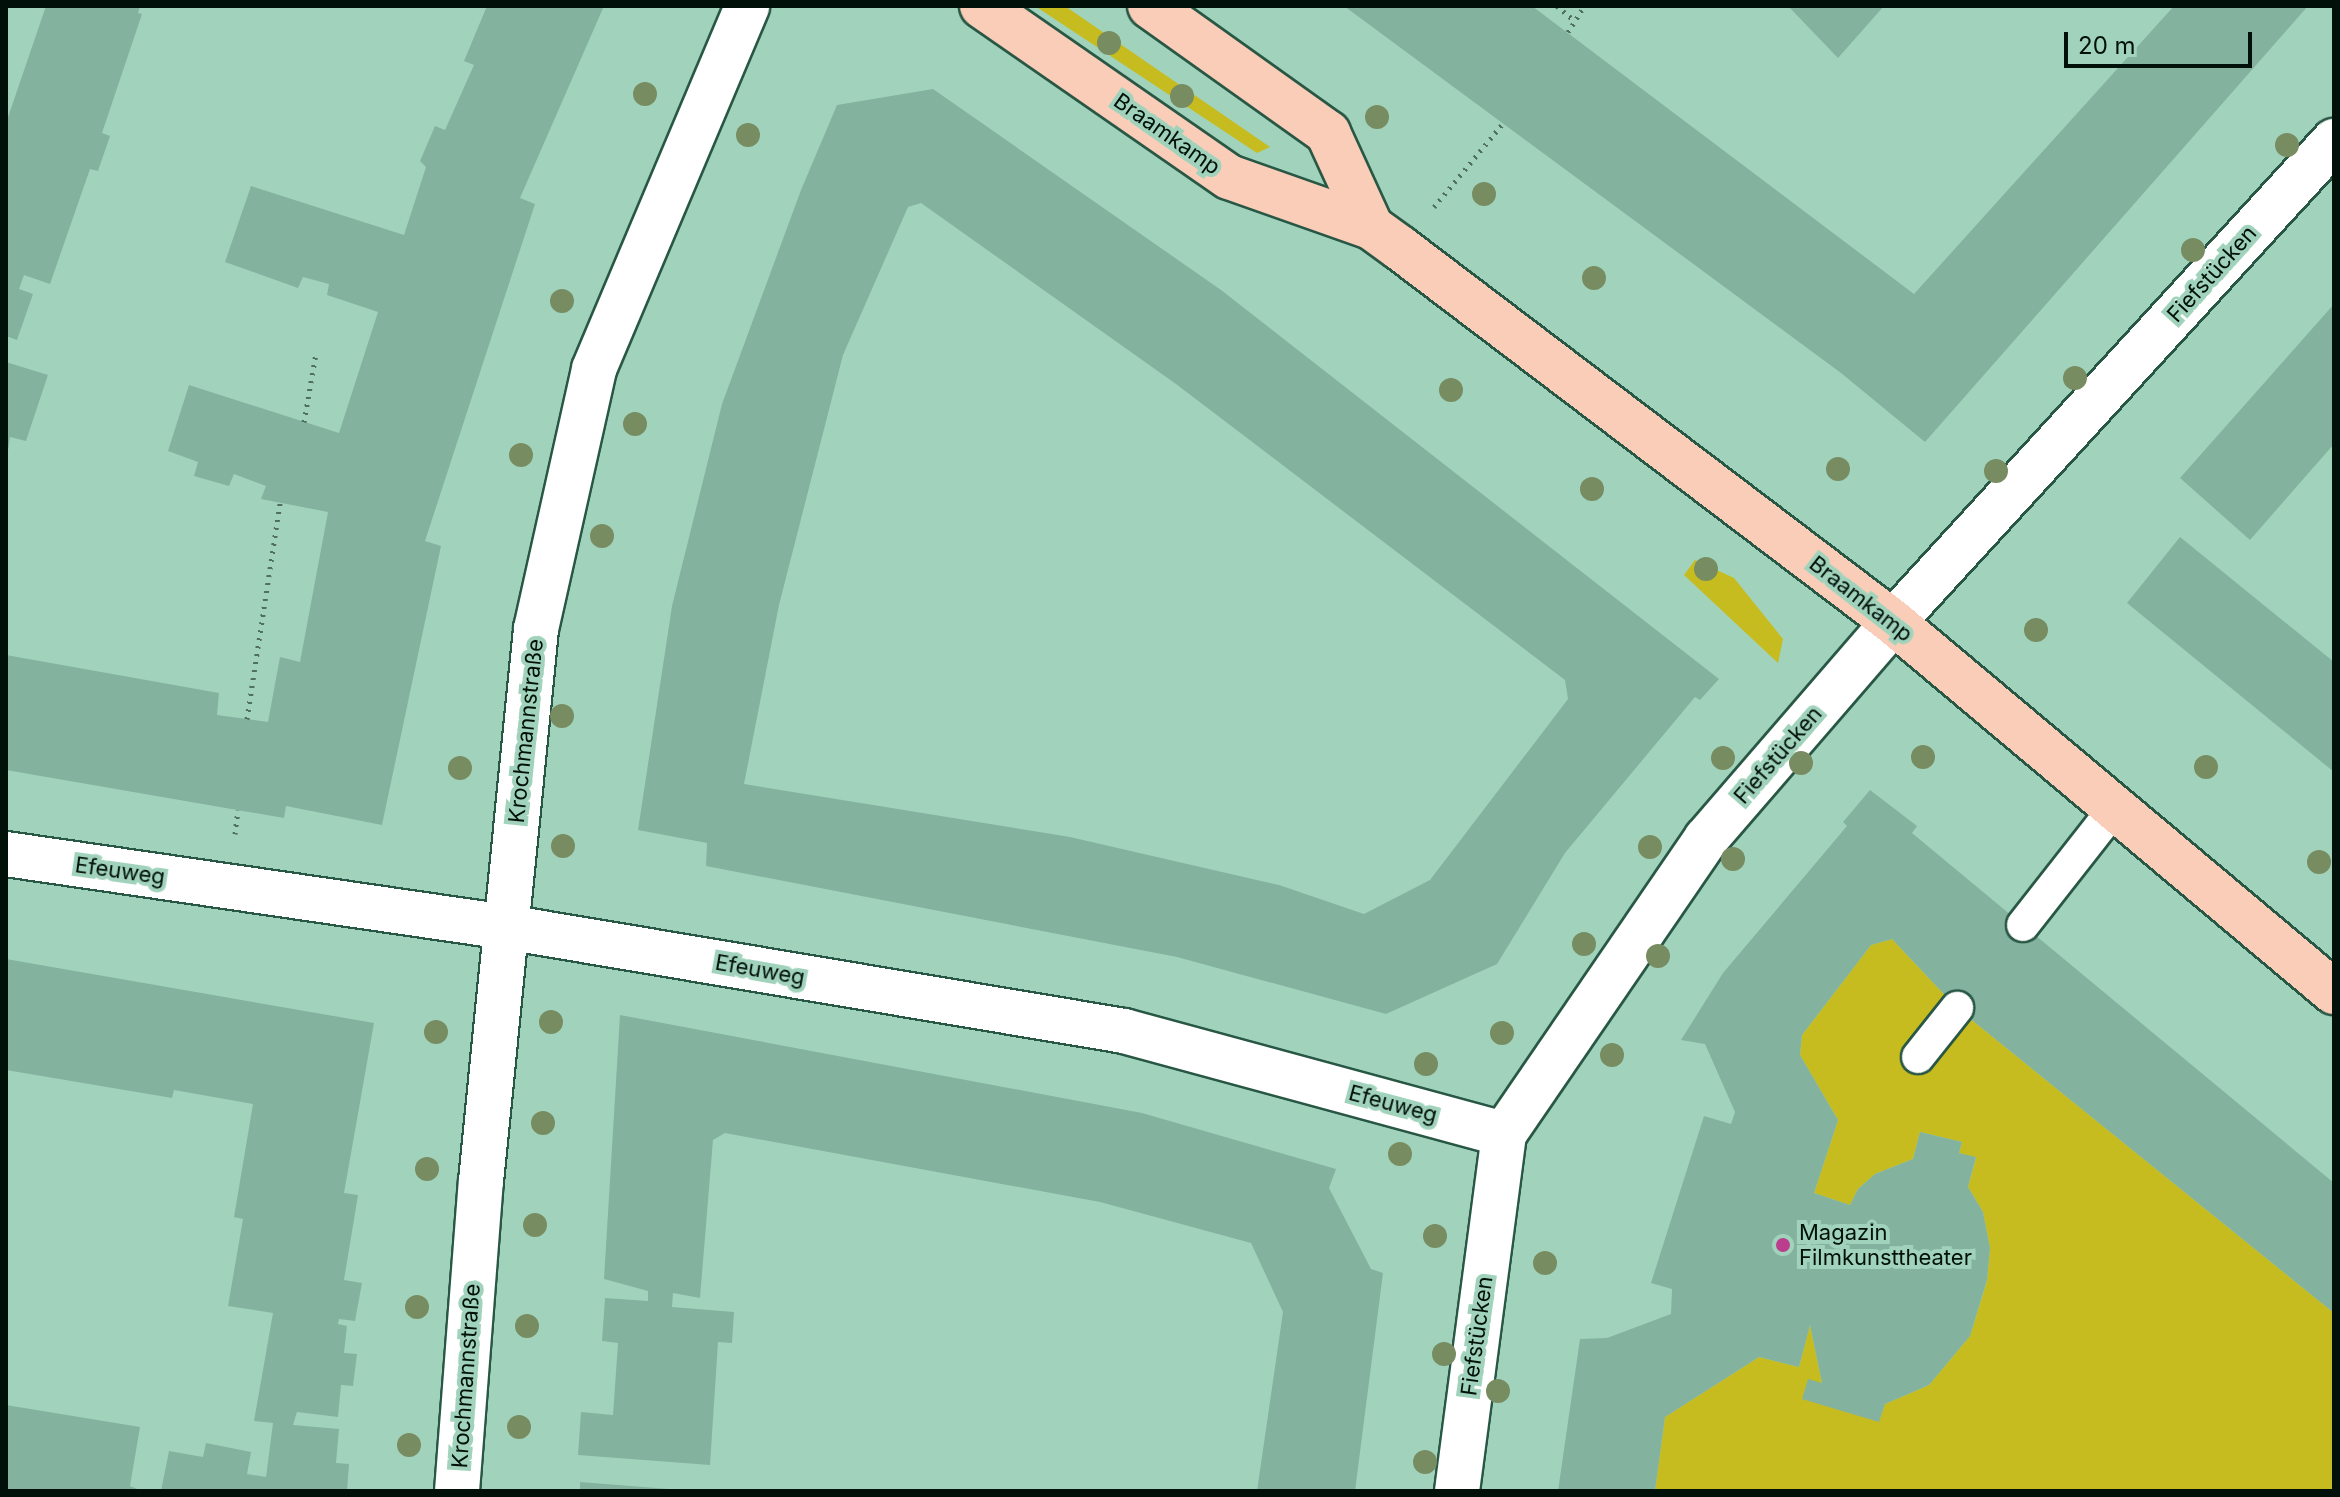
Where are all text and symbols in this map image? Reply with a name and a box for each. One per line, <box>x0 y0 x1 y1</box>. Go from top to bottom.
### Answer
scale bar <box>2068 16 2256 66</box>
text: 20 m <box>2078 31 2136 60</box>
street label: Braamkamp <box>1109 88 1225 180</box>
street label: Fiefstücken <box>2162 220 2262 328</box>
street label: Braamkamp <box>1804 550 1918 648</box>
street label: Krochmannstraße <box>503 638 549 824</box>
street label: Fiefstücken <box>1728 701 1828 809</box>
street label: Efeuweg <box>73 852 167 890</box>
street label: Efeuweg <box>713 949 807 991</box>
street label: Efeuweg <box>1346 1080 1440 1128</box>
place label: Magazin Filmkunsttheater <box>1799 1219 1972 1270</box>
marker: Magazin Filmkunsttheater <box>1774 1236 1792 1254</box>
street label: Fiefstücken <box>1456 1274 1498 1398</box>
street label: Krochmannstraße <box>446 1283 486 1469</box>

